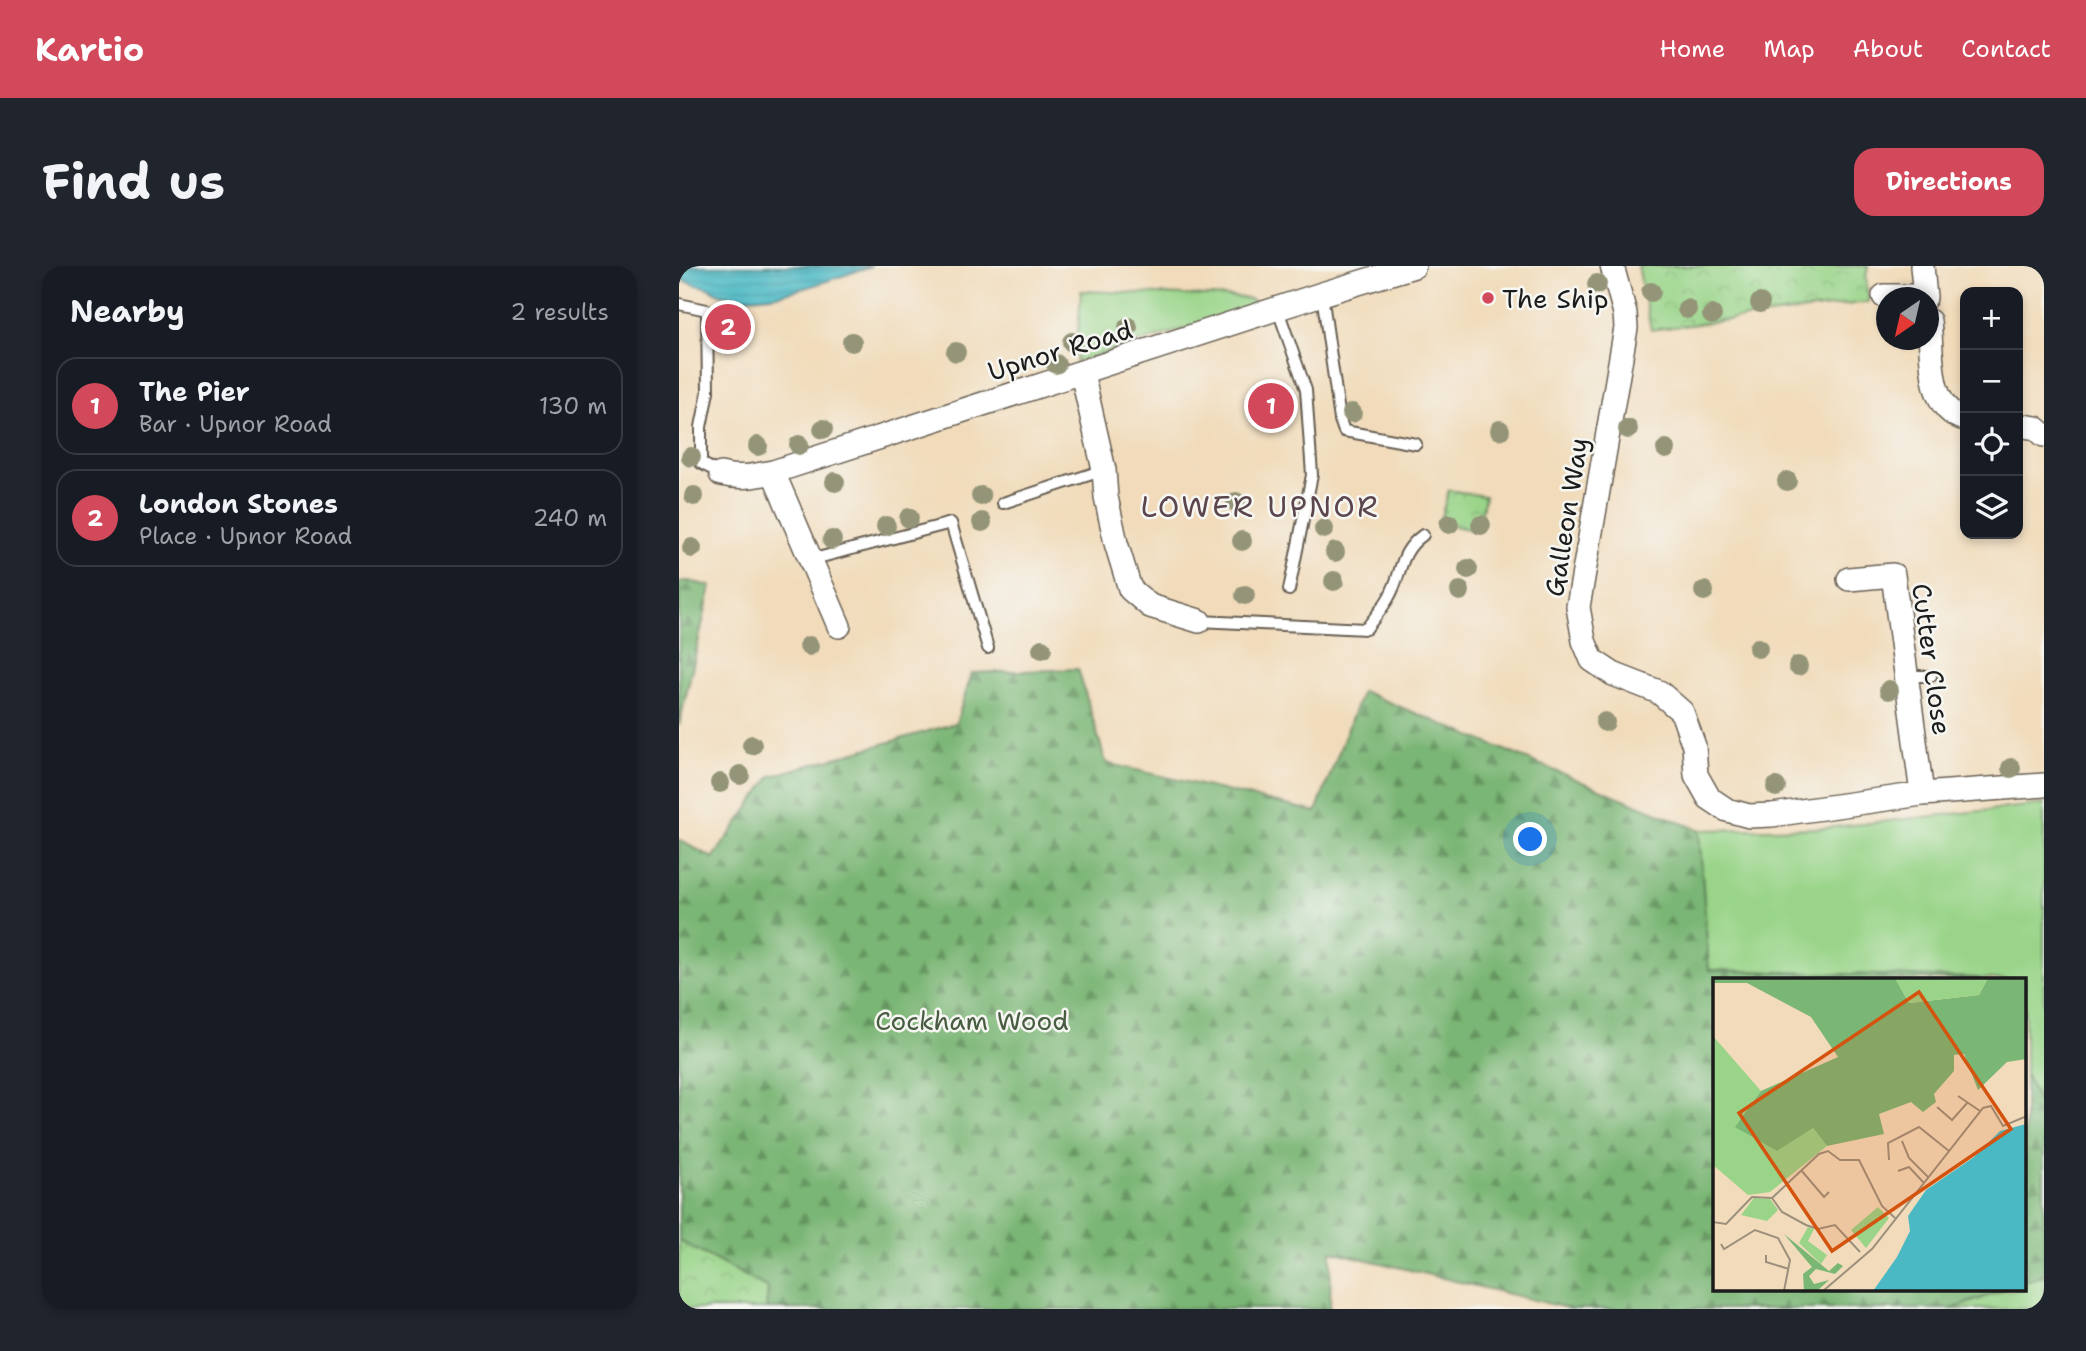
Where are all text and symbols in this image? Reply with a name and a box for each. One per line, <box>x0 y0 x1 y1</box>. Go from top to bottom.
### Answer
text: Kartio <box>35 27 144 72</box>
text: Home <box>1659 33 1725 65</box>
text: Map <box>1763 33 1815 65</box>
text: About <box>1853 33 1923 65</box>
text: Contact <box>1961 33 2051 65</box>
button: Directions <box>1854 148 2044 216</box>
text: Find us <box>42 149 225 215</box>
place label: The Ship <box>1502 281 1609 316</box>
north arrow <box>1876 287 1939 350</box>
map controls <box>1960 287 2023 539</box>
button: + <box>1960 287 2023 350</box>
marker: The Ship <box>1480 290 1496 306</box>
text: Nearby <box>70 291 185 332</box>
text: 2 results <box>510 297 609 327</box>
pin: 2 <box>705 301 751 353</box>
street label: Upnor Road <box>983 311 1137 389</box>
button: − <box>1960 350 2023 413</box>
text: The Pier <box>139 374 250 409</box>
pin: 1 <box>1248 380 1294 432</box>
text: 1 <box>90 391 100 421</box>
text: 130 m <box>539 391 607 421</box>
text: Bar · Upnor Road <box>139 409 332 439</box>
button: locate <box>1960 413 2023 476</box>
street label: Galleon Way <box>1536 435 1596 599</box>
button: layers <box>1960 476 2023 539</box>
text: London Stones <box>139 486 338 521</box>
district label: LOWER UPNOR <box>1140 486 1380 527</box>
text: 2 <box>87 503 103 533</box>
text: 240 m <box>533 503 607 533</box>
text: Place · Upnor Road <box>139 521 352 551</box>
street label: Cutter Close <box>1904 581 1960 737</box>
your location <box>1513 822 1547 856</box>
inset map <box>1713 978 2027 1292</box>
park label: Cockham Wood <box>875 1003 1069 1038</box>

